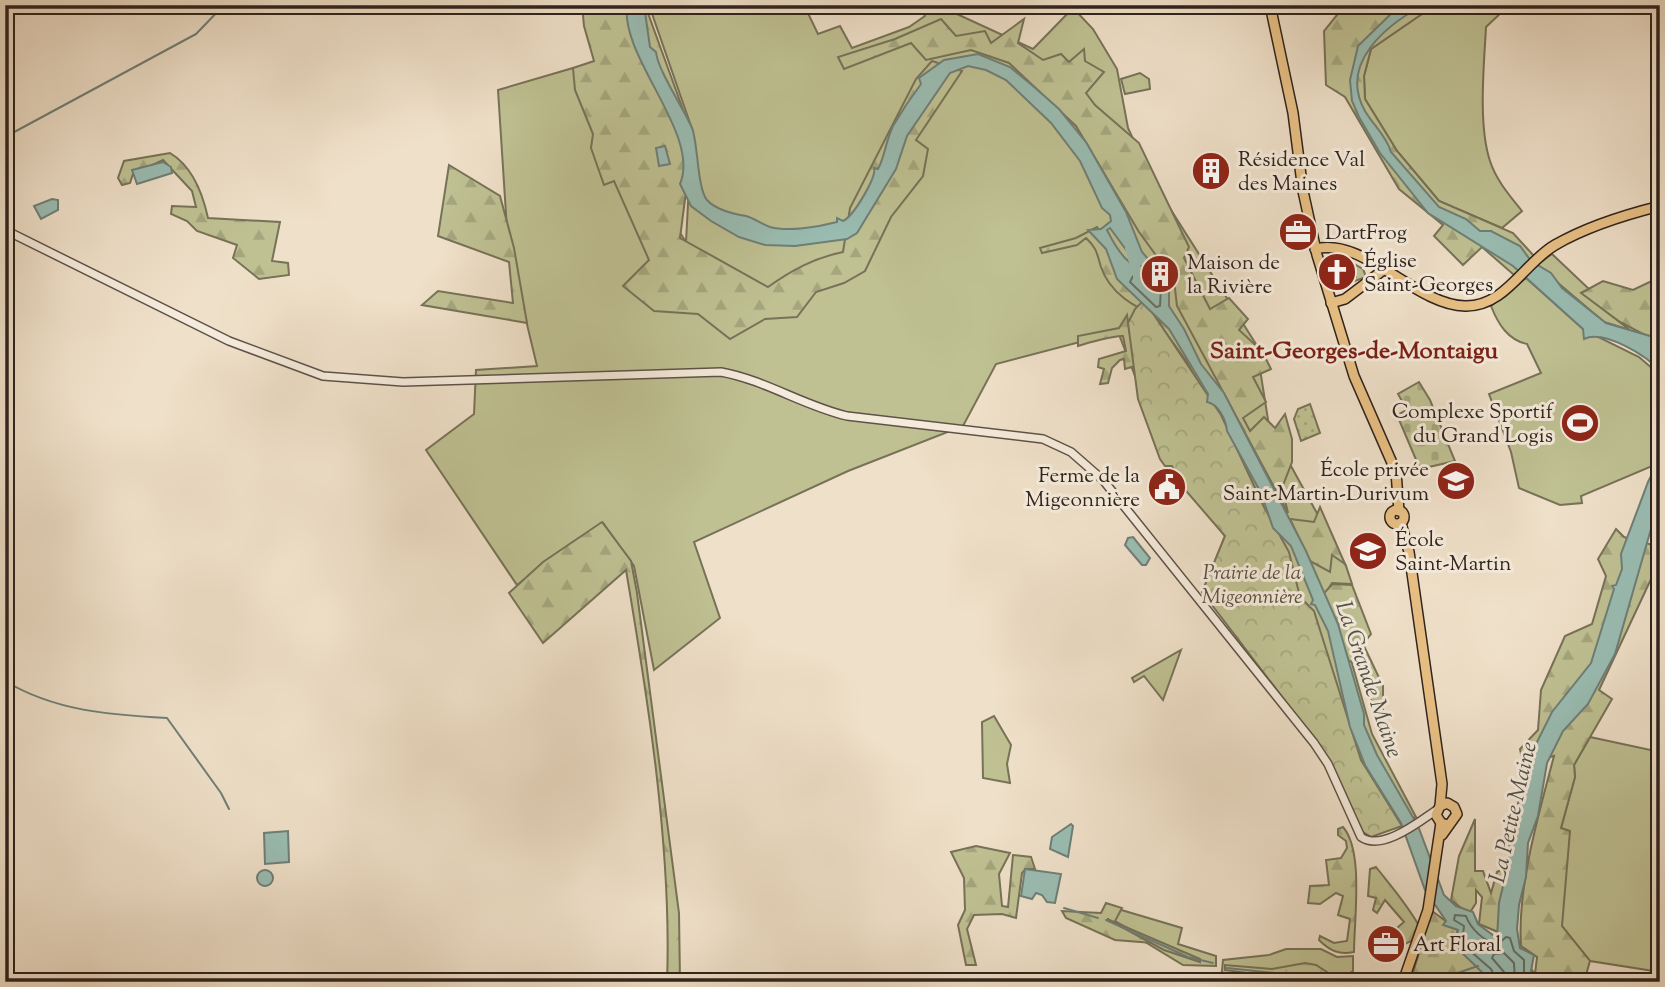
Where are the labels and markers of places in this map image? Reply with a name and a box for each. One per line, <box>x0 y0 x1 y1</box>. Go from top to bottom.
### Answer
place label: Résidence Val des Maines <box>1238 146 1365 200</box>
building icon: Résidence Val des Maines <box>1190 150 1232 192</box>
office icon: DartFrog <box>1277 211 1319 253</box>
place label: DartFrog <box>1325 219 1407 249</box>
place label: Église Saint-Georges <box>1364 247 1493 301</box>
place label: Maison de la Rivière <box>1187 249 1280 303</box>
church icon: Église Saint-Georges <box>1316 251 1358 293</box>
building icon: Maison de la Rivière <box>1139 253 1181 295</box>
place label: Complexe Sportif du Grand Logis <box>1392 398 1555 452</box>
sports icon: Complexe Sportif du Grand Logis <box>1559 402 1601 444</box>
place label: École privée Saint-Martin-Durivum <box>1223 456 1429 510</box>
school or university icon: École privée Saint-Martin-Durivum <box>1435 460 1477 502</box>
place label: Ferme de la Migeonnière <box>1025 462 1140 516</box>
public building icon: Ferme de la Migeonnière <box>1146 466 1188 508</box>
place label: École Saint-Martin <box>1395 526 1512 580</box>
school or university icon: École Saint-Martin <box>1347 530 1389 572</box>
office icon: Art Floral <box>1365 923 1407 965</box>
place label: Art Floral <box>1413 931 1501 961</box>

